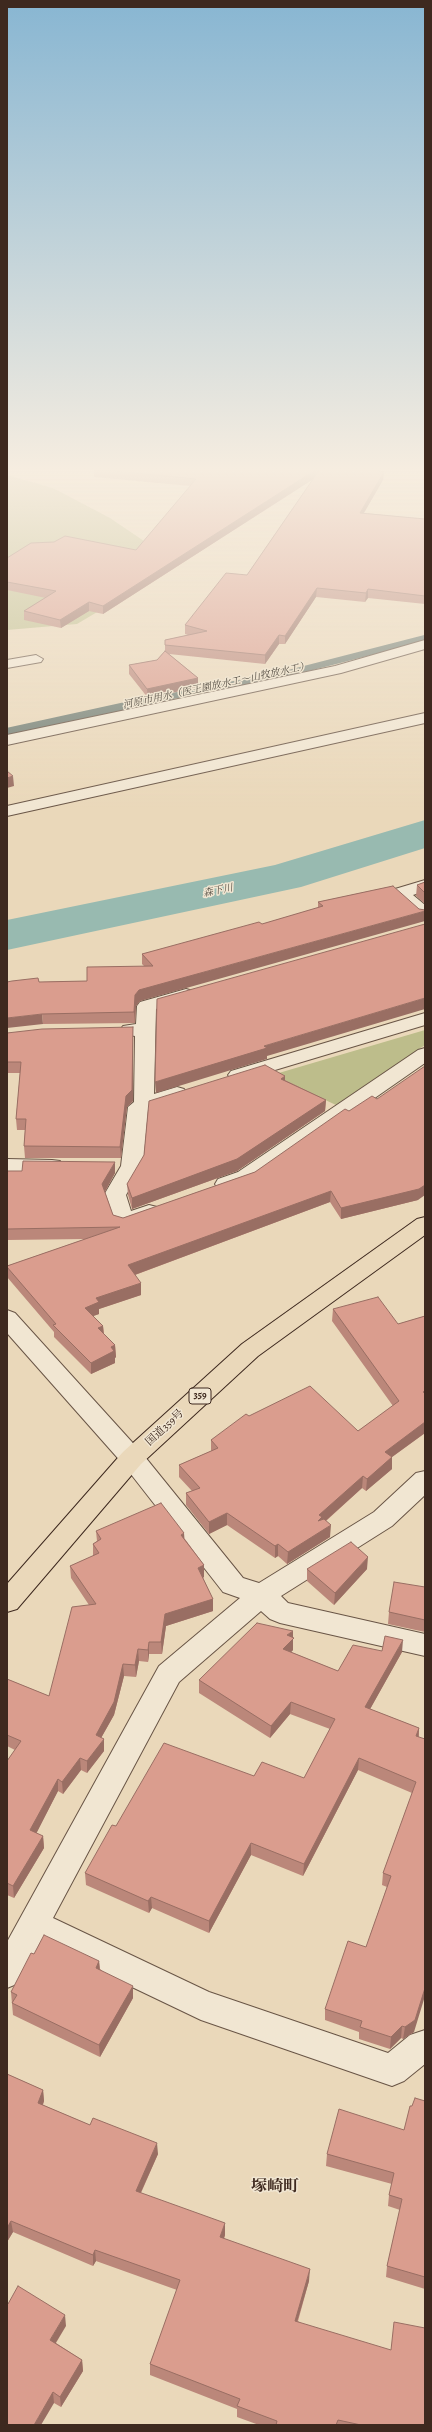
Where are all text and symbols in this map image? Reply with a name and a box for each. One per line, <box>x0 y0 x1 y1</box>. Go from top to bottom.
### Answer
water label: 河原市用水（医王園放水工～山牧放水工） <box>122 660 310 712</box>
water label: 森下川 <box>202 882 234 900</box>
road number: 359 <box>189 1388 211 1404</box>
street label: 国道359号 <box>143 1407 187 1449</box>
district label: 塚崎町 <box>251 2177 299 2197</box>

